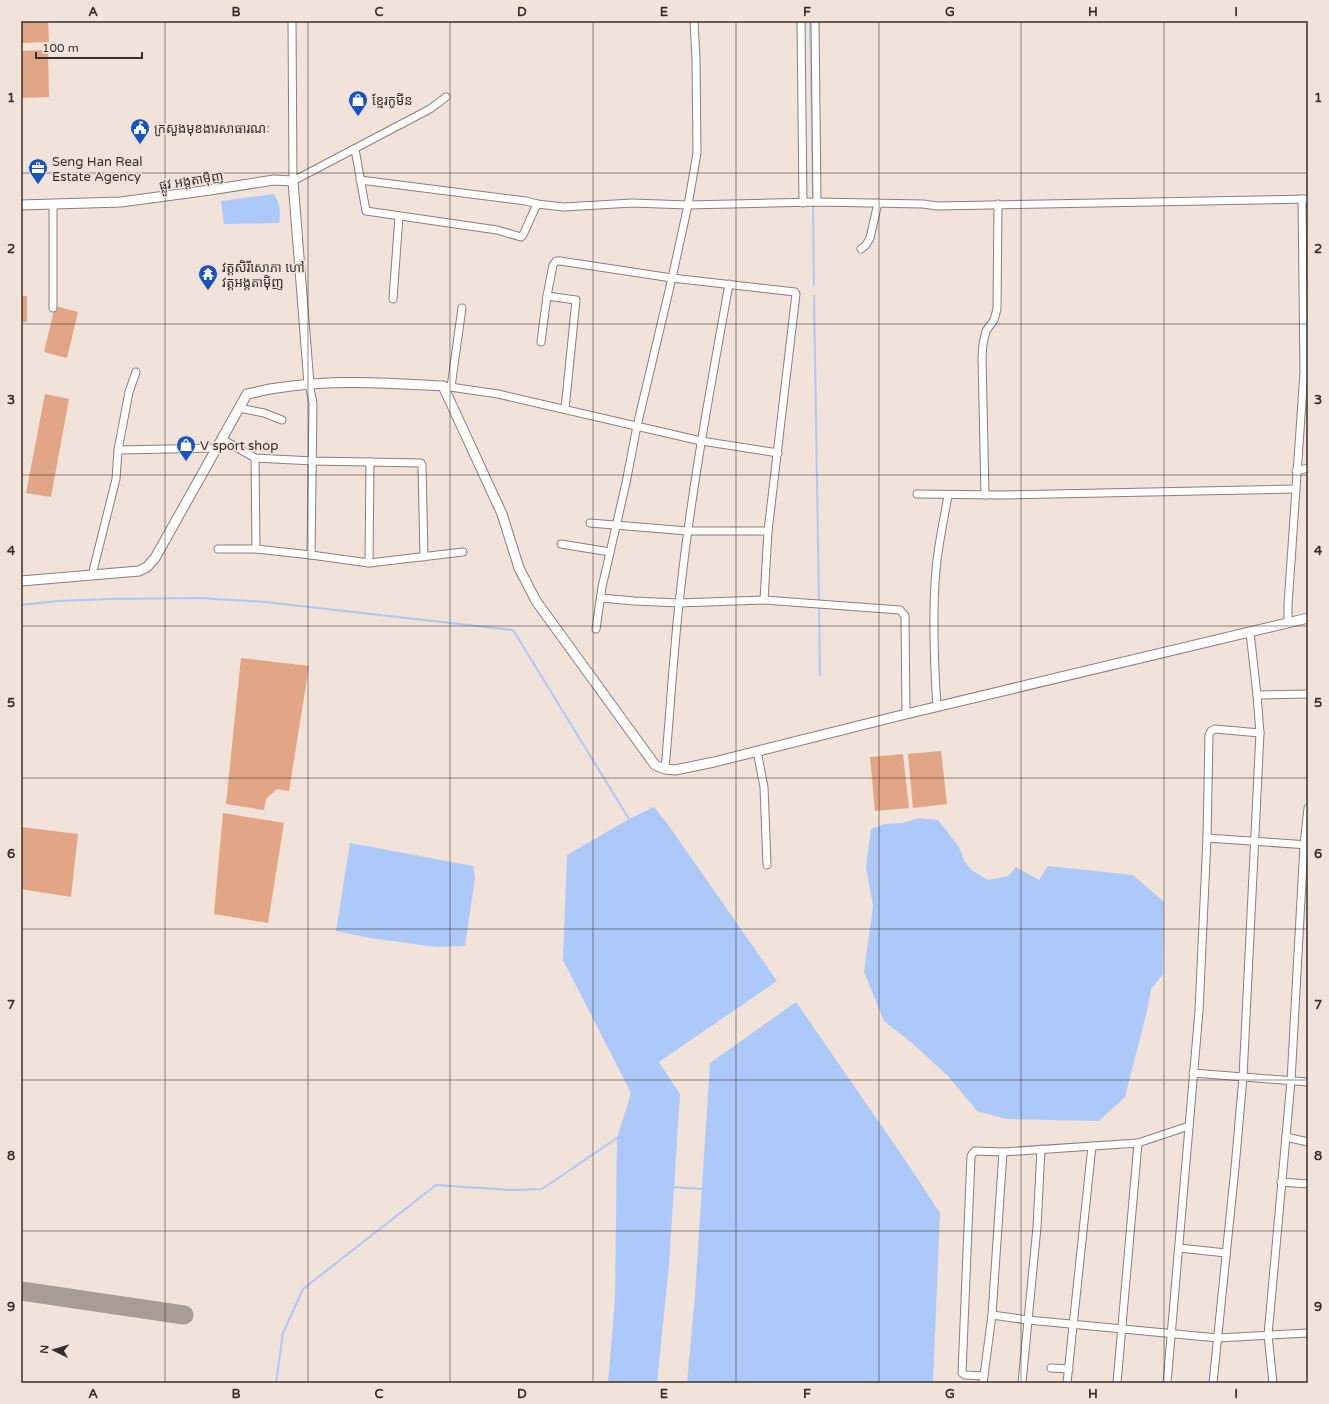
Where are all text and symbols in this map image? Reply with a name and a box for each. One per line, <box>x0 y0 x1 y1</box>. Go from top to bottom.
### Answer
text: A <box>88 4 98 20</box>
text: B <box>231 4 241 20</box>
text: C <box>374 4 384 20</box>
text: D <box>517 4 527 20</box>
text: E <box>660 4 668 20</box>
text: F <box>803 4 811 20</box>
text: G <box>945 4 955 20</box>
text: H <box>1088 4 1098 20</box>
text: I <box>1234 4 1238 20</box>
scale bar <box>36 34 142 60</box>
text: 100 m <box>42 41 79 55</box>
shop icon: ខ្មែរកូមីន <box>347 89 369 117</box>
text: 1 <box>7 90 15 106</box>
text: 1 <box>1314 90 1322 106</box>
place label: ខ្មែរកូមីន <box>372 92 413 109</box>
public building icon: ក្រសួងមុខងារសាធារណៈ <box>129 117 151 145</box>
place label: ក្រសួងមុខងារសាធារណៈ <box>154 121 270 137</box>
place label: Seng Han Real Estate Agency <box>52 154 142 185</box>
office icon: Seng Han Real Estate Agency <box>27 157 49 185</box>
street label: ផ្លូវ អង្តតាម៉ិញ <box>158 168 225 197</box>
text: 2 <box>7 241 15 257</box>
text: 2 <box>1314 241 1322 257</box>
place label: វត្តសិរីសោភា ហៅ វត្តអង្តតាម៉ិញ <box>222 260 305 291</box>
temple icon: វត្តសិរីសោភា ហៅ វត្តអង្តតាម៉ិញ <box>197 263 219 291</box>
text: 3 <box>7 392 15 408</box>
text: 3 <box>1314 392 1322 408</box>
shop icon: V sport shop <box>175 434 197 462</box>
place label: V sport shop <box>200 438 278 454</box>
text: 4 <box>7 543 16 559</box>
text: 4 <box>1314 543 1323 559</box>
text: 5 <box>7 695 15 711</box>
text: 5 <box>1314 695 1322 711</box>
text: 6 <box>7 846 15 862</box>
text: 6 <box>1314 846 1322 862</box>
text: 7 <box>7 997 15 1013</box>
text: 7 <box>1314 997 1322 1013</box>
text: 8 <box>7 1148 15 1164</box>
text: 8 <box>1314 1148 1322 1164</box>
text: 9 <box>7 1299 15 1315</box>
text: 9 <box>1314 1299 1322 1315</box>
north arrow <box>34 1330 74 1370</box>
text: N <box>38 1344 51 1354</box>
text: A <box>88 1386 98 1402</box>
text: B <box>231 1386 241 1402</box>
text: C <box>374 1386 384 1402</box>
text: D <box>517 1386 527 1402</box>
text: E <box>660 1386 668 1402</box>
text: F <box>803 1386 811 1402</box>
text: G <box>945 1386 955 1402</box>
text: H <box>1088 1386 1098 1402</box>
text: I <box>1234 1386 1238 1402</box>

